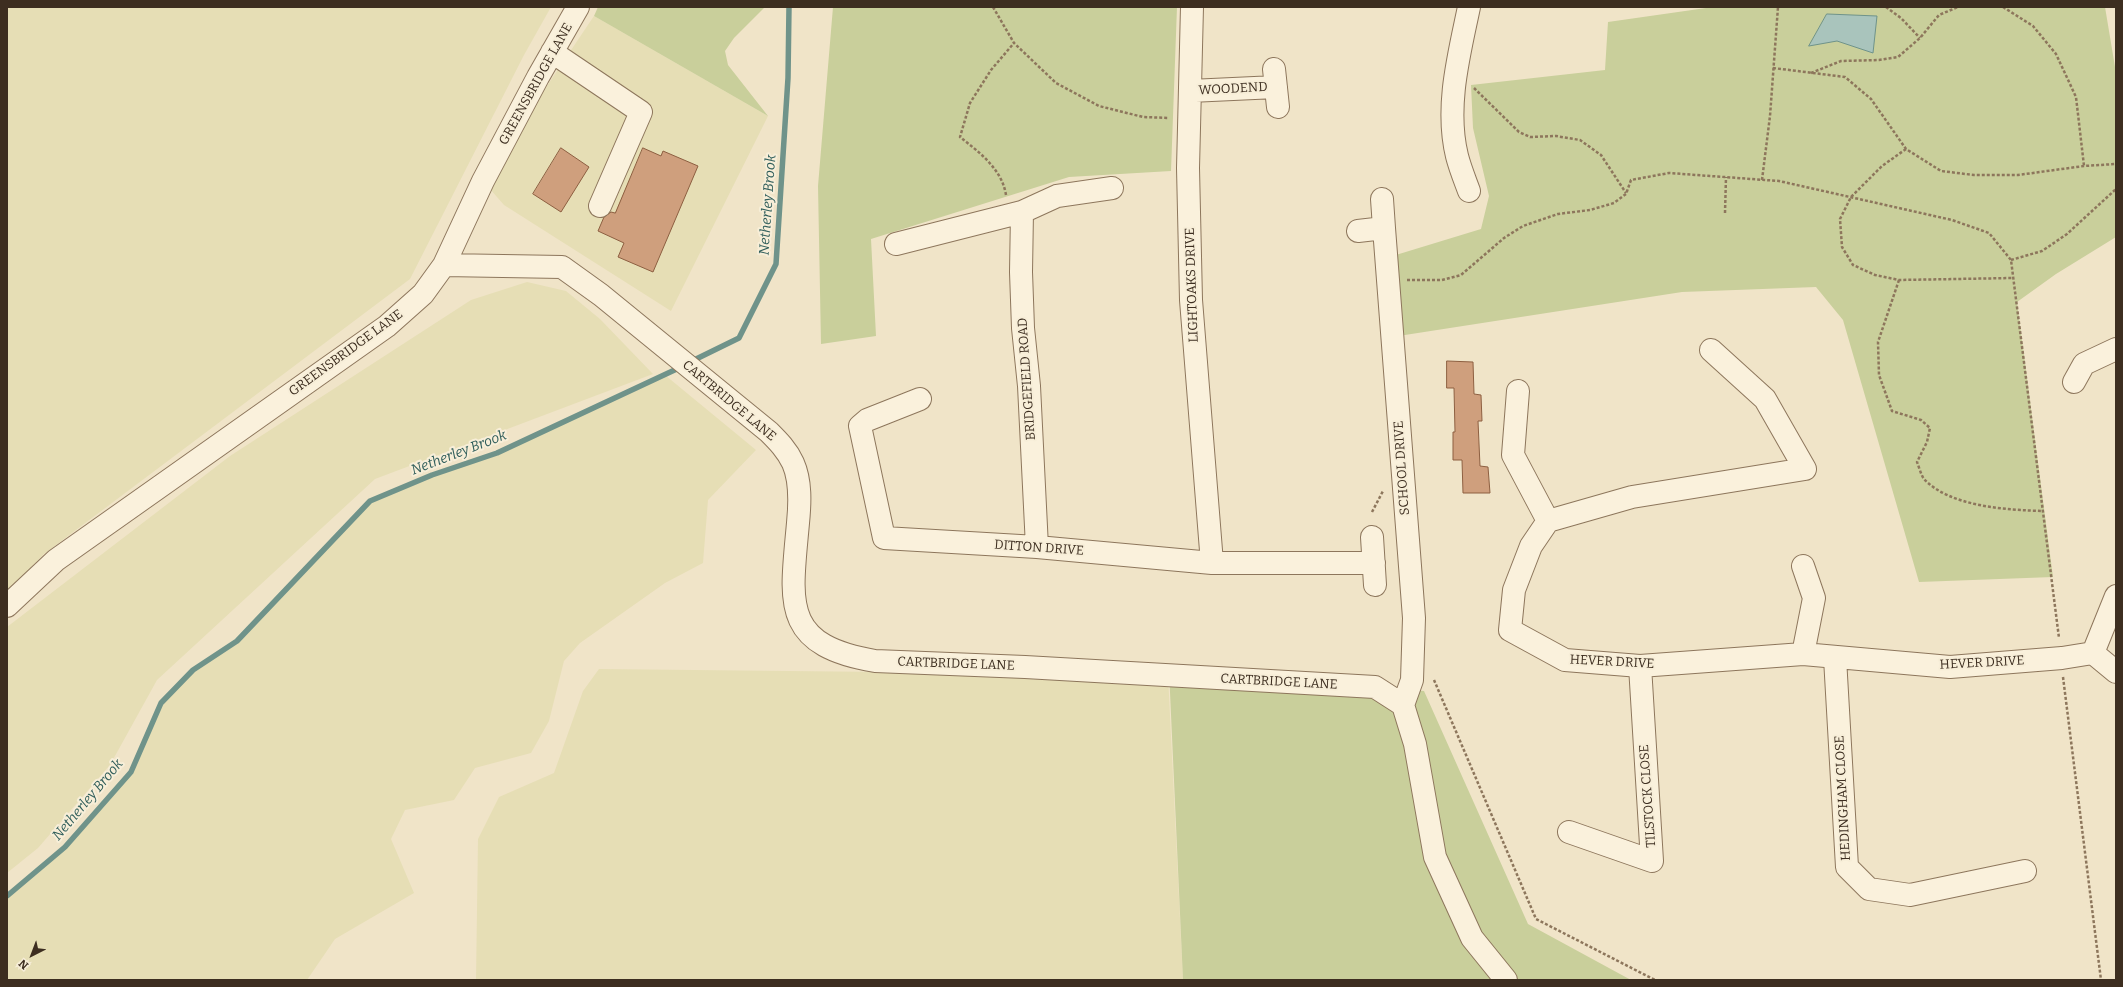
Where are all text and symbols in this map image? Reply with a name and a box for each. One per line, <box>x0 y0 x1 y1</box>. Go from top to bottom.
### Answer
street label: GREENSBRIDGE LANE <box>496 20 576 148</box>
street label: WOODEND <box>1198 79 1268 99</box>
water label: Netherley Brook <box>756 154 780 256</box>
street label: LIGHTOAKS DRIVE <box>1182 227 1202 343</box>
street label: GREENSBRIDGE LANE <box>286 306 406 400</box>
street label: BRIDGEFIELD ROAD <box>1015 317 1039 441</box>
street label: CARTBRIDGE LANE <box>679 357 779 445</box>
street label: SCHOOL DRIVE <box>1391 420 1413 516</box>
water label: Netherley Brook <box>409 427 509 479</box>
street label: DITTON DRIVE <box>994 537 1084 559</box>
street label: HEVER DRIVE <box>1569 652 1655 672</box>
street label: HEVER DRIVE <box>1939 653 2025 673</box>
street label: CARTBRIDGE LANE <box>897 654 1015 674</box>
street label: CARTBRIDGE LANE <box>1220 671 1338 693</box>
street label: HEDINGHAM CLOSE <box>1832 735 1854 861</box>
street label: TILSTOCK CLOSE <box>1637 744 1659 848</box>
water label: Netherley Brook <box>49 756 127 844</box>
north arrow <box>12 935 52 975</box>
text: N <box>16 957 31 972</box>

